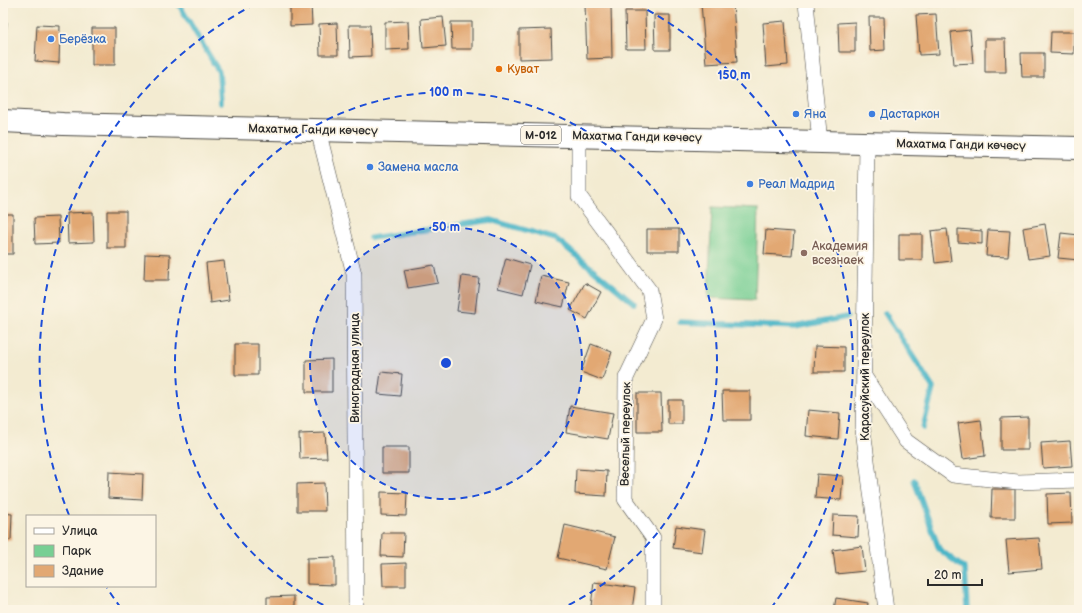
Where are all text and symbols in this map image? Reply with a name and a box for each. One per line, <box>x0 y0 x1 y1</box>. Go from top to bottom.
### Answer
place label: Берёзка <box>59 32 106 47</box>
marker: Берёзка <box>46 34 56 44</box>
place label: Куват <box>507 62 540 77</box>
marker: Куват <box>494 64 504 74</box>
text: 150 m <box>718 68 750 83</box>
text: 100 m <box>429 85 463 100</box>
place label: Яна <box>804 107 826 122</box>
place label: Дастаркон <box>880 107 940 122</box>
marker: Яна <box>791 109 801 119</box>
marker: Дастаркон <box>867 109 877 119</box>
street label: Махатма Ганди көчөсү <box>248 121 378 139</box>
road number: М-012 <box>521 126 561 144</box>
street label: Махатма Ганди көчөсү <box>572 128 702 146</box>
street label: Махатма Ганди көчөсү <box>896 136 1026 154</box>
place label: Замена масла <box>378 160 459 175</box>
marker: Замена масла <box>365 162 375 172</box>
place label: Реал Мадрид <box>758 177 835 192</box>
marker: Реал Мадрид <box>745 179 755 189</box>
text: 50 m <box>432 220 460 235</box>
place label: Академия всезнаек <box>811 239 868 268</box>
marker: Академия всезнаек <box>799 248 809 258</box>
street label: Карасуйский переулок <box>858 312 873 441</box>
street label: Виноградная улица <box>348 313 363 423</box>
centre of rings <box>439 356 453 370</box>
street label: Веселый переулок <box>618 381 634 486</box>
legend <box>26 515 156 587</box>
text: Улица <box>62 524 98 539</box>
text: Парк <box>62 544 92 559</box>
scale bar <box>928 561 982 587</box>
text: Здание <box>62 564 104 579</box>
text: 20 m <box>934 568 961 583</box>

